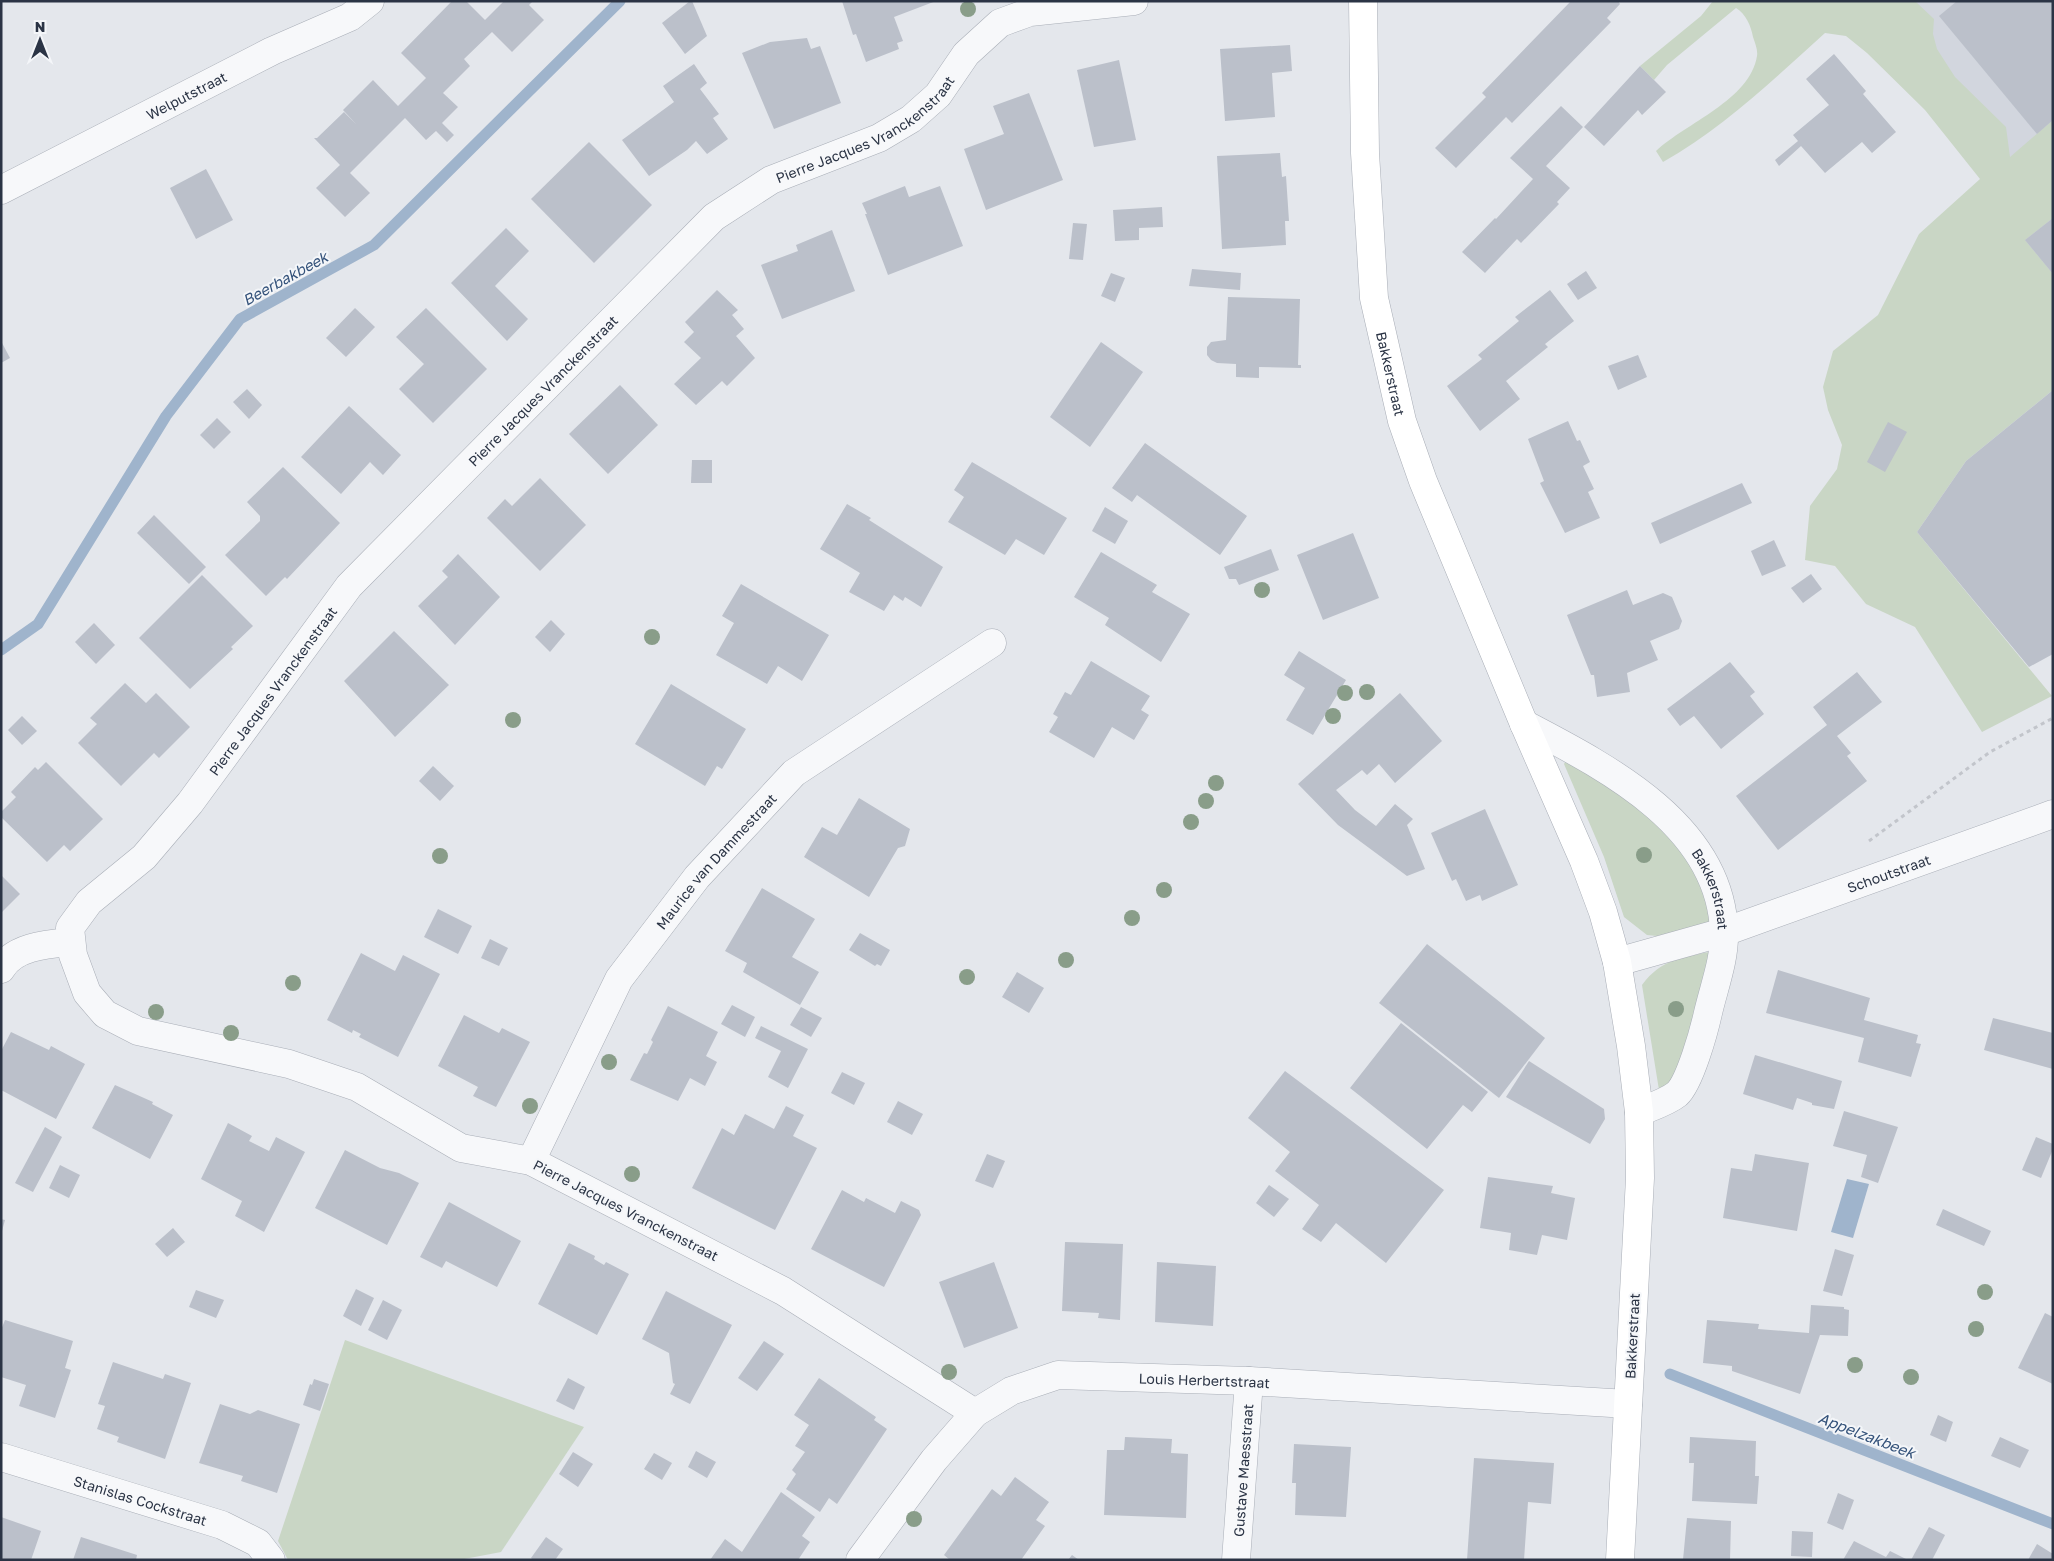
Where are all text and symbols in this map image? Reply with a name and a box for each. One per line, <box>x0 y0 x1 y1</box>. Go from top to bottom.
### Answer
north arrow <box>15 15 65 65</box>
text: N <box>35 18 45 35</box>
street label: Welputstraat <box>143 67 229 123</box>
street label: Pierre Jacques Vranckenstraat <box>773 72 957 186</box>
water label: Beerbakbeek <box>239 246 332 309</box>
street label: Pierre Jacques Vranckenstraat <box>464 311 621 469</box>
street label: Bakkerstraat <box>1373 330 1409 418</box>
street label: Pierre Jacques Vranckenstraat <box>205 603 340 779</box>
street label: Maurice van Dammestraat <box>652 789 779 932</box>
street label: Bakkerstraat <box>1689 845 1732 930</box>
street label: Schoutstraat <box>1845 850 1933 896</box>
street label: Pierre Jacques Vranckenstraat <box>531 1156 721 1264</box>
street label: Bakkerstraat <box>1621 1293 1643 1379</box>
street label: Louis Herbertstraat <box>1138 1369 1270 1391</box>
street label: Gustave Maesstraat <box>1229 1403 1256 1537</box>
water label: Appelzakbeek <box>1816 1408 1919 1462</box>
street label: Stanislas Cockstraat <box>72 1471 209 1528</box>

